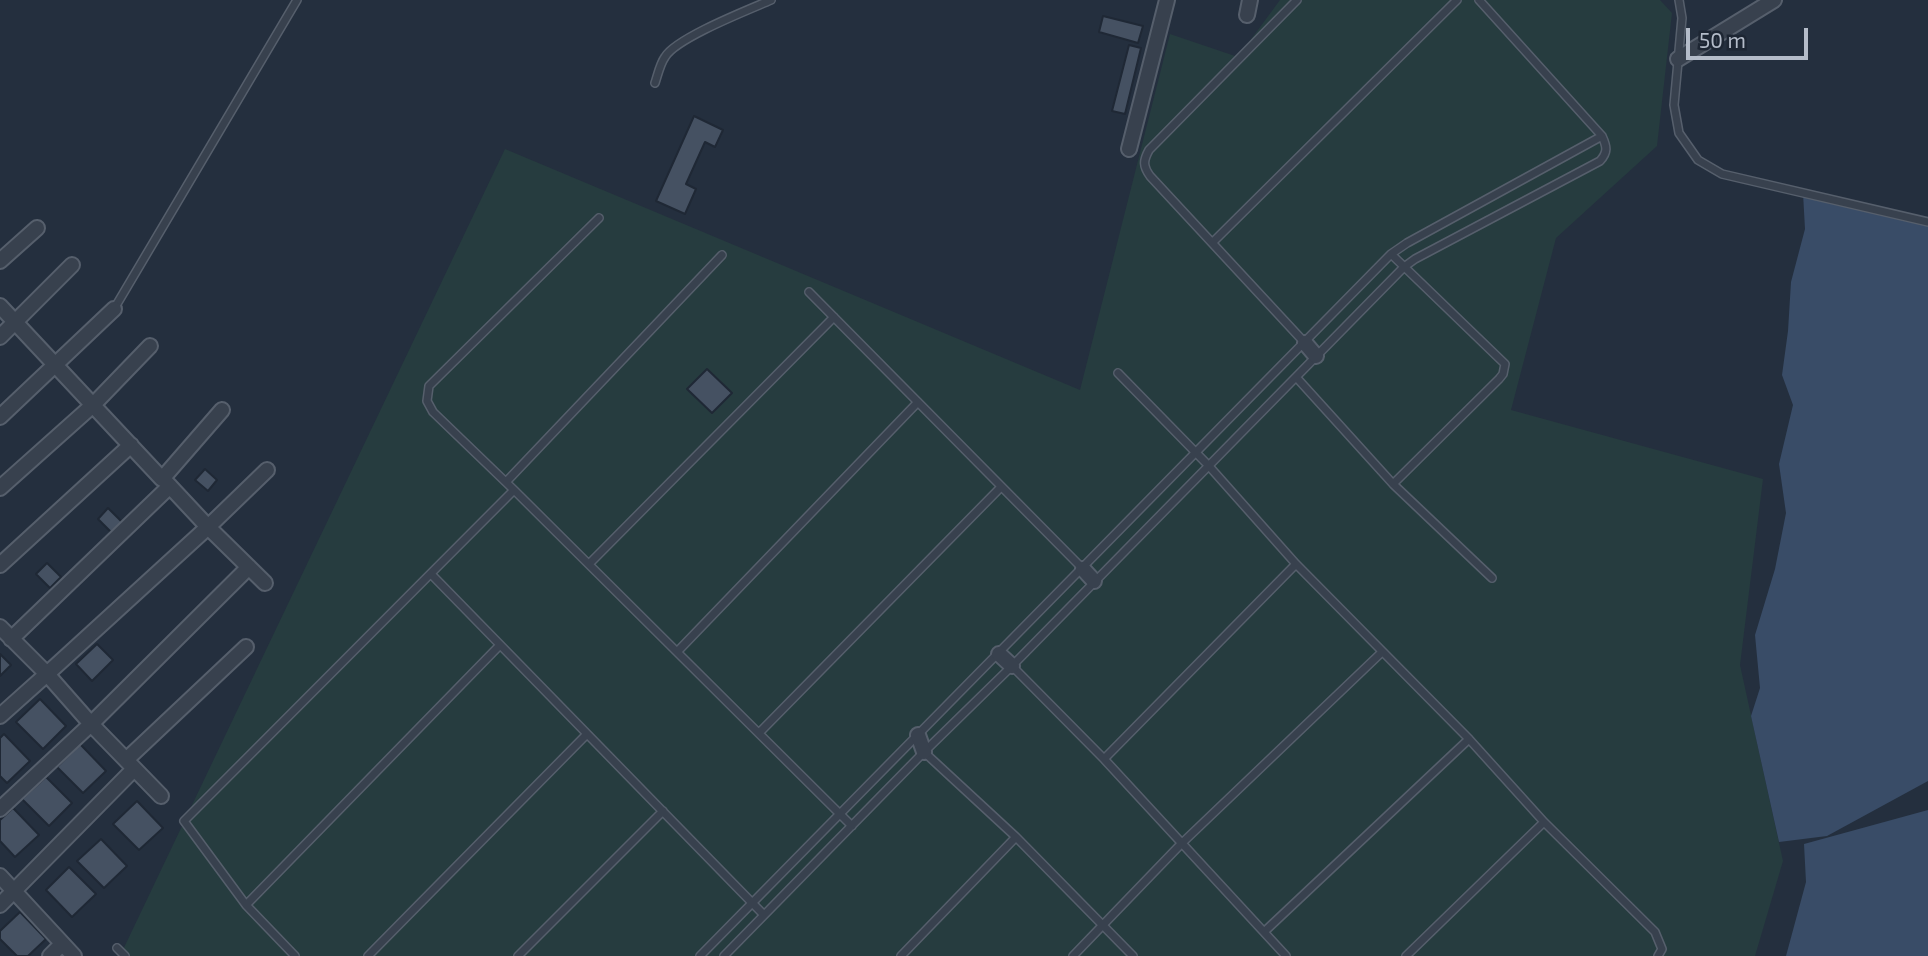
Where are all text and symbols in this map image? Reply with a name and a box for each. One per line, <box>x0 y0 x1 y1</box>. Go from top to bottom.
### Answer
scale bar <box>1690 14 1812 58</box>
text: 50 m <box>1699 27 1746 52</box>

